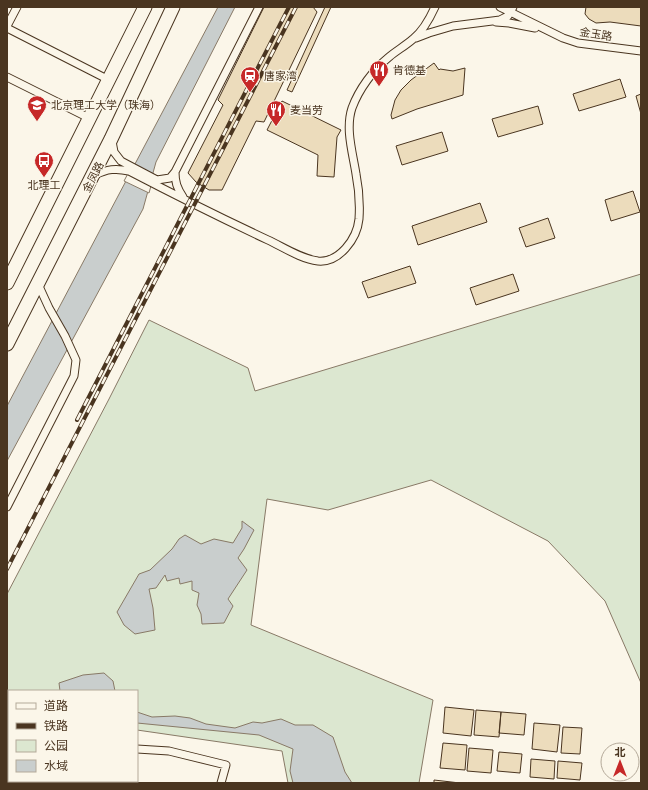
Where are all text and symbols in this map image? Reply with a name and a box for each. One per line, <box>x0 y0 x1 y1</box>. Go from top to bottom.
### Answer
street label: 金玉路 <box>579 25 613 43</box>
restaurant icon: 肯德基 <box>368 59 390 87</box>
place label: 肯德基 <box>393 64 426 77</box>
station icon: 唐家湾 <box>239 65 261 93</box>
place label: 唐家湾 <box>264 70 297 83</box>
school or university icon: 北京理工大学（珠海） <box>26 94 48 122</box>
place label: 北京理工大学（珠海） <box>51 99 161 112</box>
restaurant icon: 麦当劳 <box>265 99 287 127</box>
place label: 麦当劳 <box>290 104 323 117</box>
bus stop icon: 北理工 <box>33 150 55 178</box>
street label: 金凤路 <box>80 160 107 195</box>
place label: 北理工 <box>28 179 61 192</box>
legend <box>8 690 138 782</box>
text: 道路 <box>44 699 68 714</box>
text: 铁路 <box>44 719 68 734</box>
text: 公园 <box>44 739 68 754</box>
north arrow <box>600 742 640 782</box>
text: 北 <box>615 746 626 759</box>
text: 水域 <box>44 759 68 774</box>

